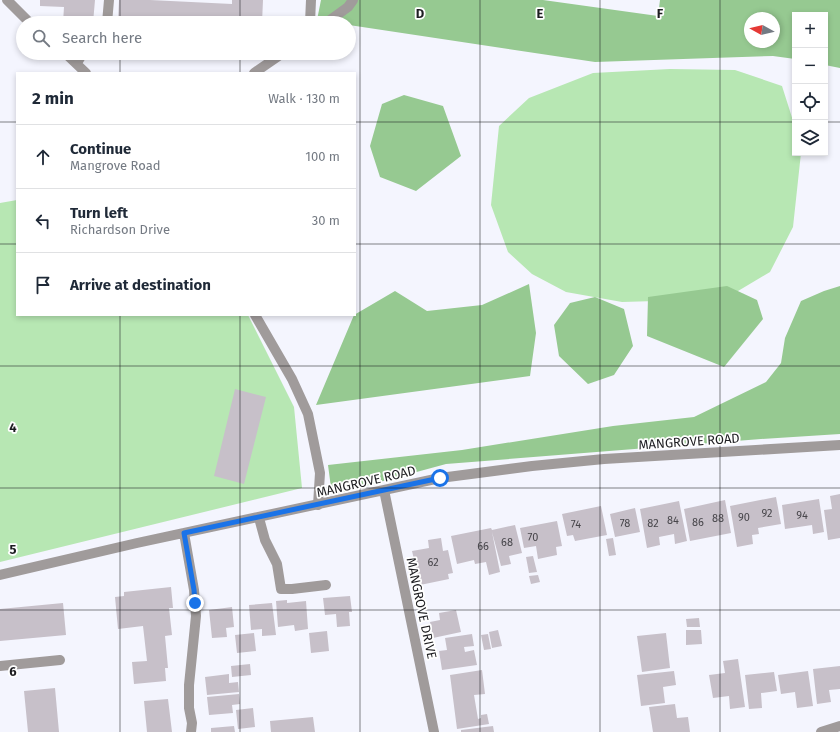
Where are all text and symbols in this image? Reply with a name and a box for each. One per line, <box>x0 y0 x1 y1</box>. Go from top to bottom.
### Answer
text: D <box>416 6 425 21</box>
text: E <box>537 6 544 21</box>
text: F <box>657 6 664 21</box>
north arrow <box>744 12 780 48</box>
map controls <box>792 12 828 156</box>
button: + <box>792 12 828 48</box>
search box <box>16 16 356 60</box>
icon: search <box>30 27 52 49</box>
text: Search here <box>62 29 142 47</box>
button: − <box>792 48 828 84</box>
button: locate <box>792 84 828 120</box>
text: 2 min <box>32 88 74 109</box>
text: Walk · 130 m <box>268 91 340 106</box>
button: layers <box>792 120 828 156</box>
text: Continue <box>70 140 131 158</box>
icon: ahead <box>32 146 54 168</box>
text: 100 m <box>305 149 340 164</box>
text: Mangrove Road <box>70 158 161 173</box>
text: Turn left <box>70 204 128 222</box>
icon: left <box>32 210 54 232</box>
text: 30 m <box>312 213 340 228</box>
text: Richardson Drive <box>70 222 170 237</box>
icon: arrive <box>32 274 54 296</box>
text: Arrive at destination <box>70 276 211 294</box>
text: 4 <box>9 420 17 435</box>
street label: MANGROVE ROAD <box>638 430 740 453</box>
street label: MANGROVE ROAD <box>315 463 417 500</box>
route start <box>431 469 449 487</box>
house number: 92 <box>762 507 772 520</box>
house number: 94 <box>796 509 808 522</box>
house number: 90 <box>738 511 750 524</box>
house number: 88 <box>712 512 724 525</box>
house number: 84 <box>667 514 679 527</box>
house number: 86 <box>692 516 704 529</box>
house number: 78 <box>620 517 630 530</box>
house number: 82 <box>647 517 659 530</box>
house number: 74 <box>571 518 581 531</box>
house number: 70 <box>528 531 538 544</box>
house number: 68 <box>501 536 513 549</box>
house number: 66 <box>477 540 489 553</box>
text: 5 <box>10 542 17 557</box>
street label: MANGROVE DRIVE <box>403 556 440 660</box>
house number: 62 <box>427 556 439 569</box>
route end <box>186 594 204 612</box>
text: 6 <box>9 664 17 679</box>

